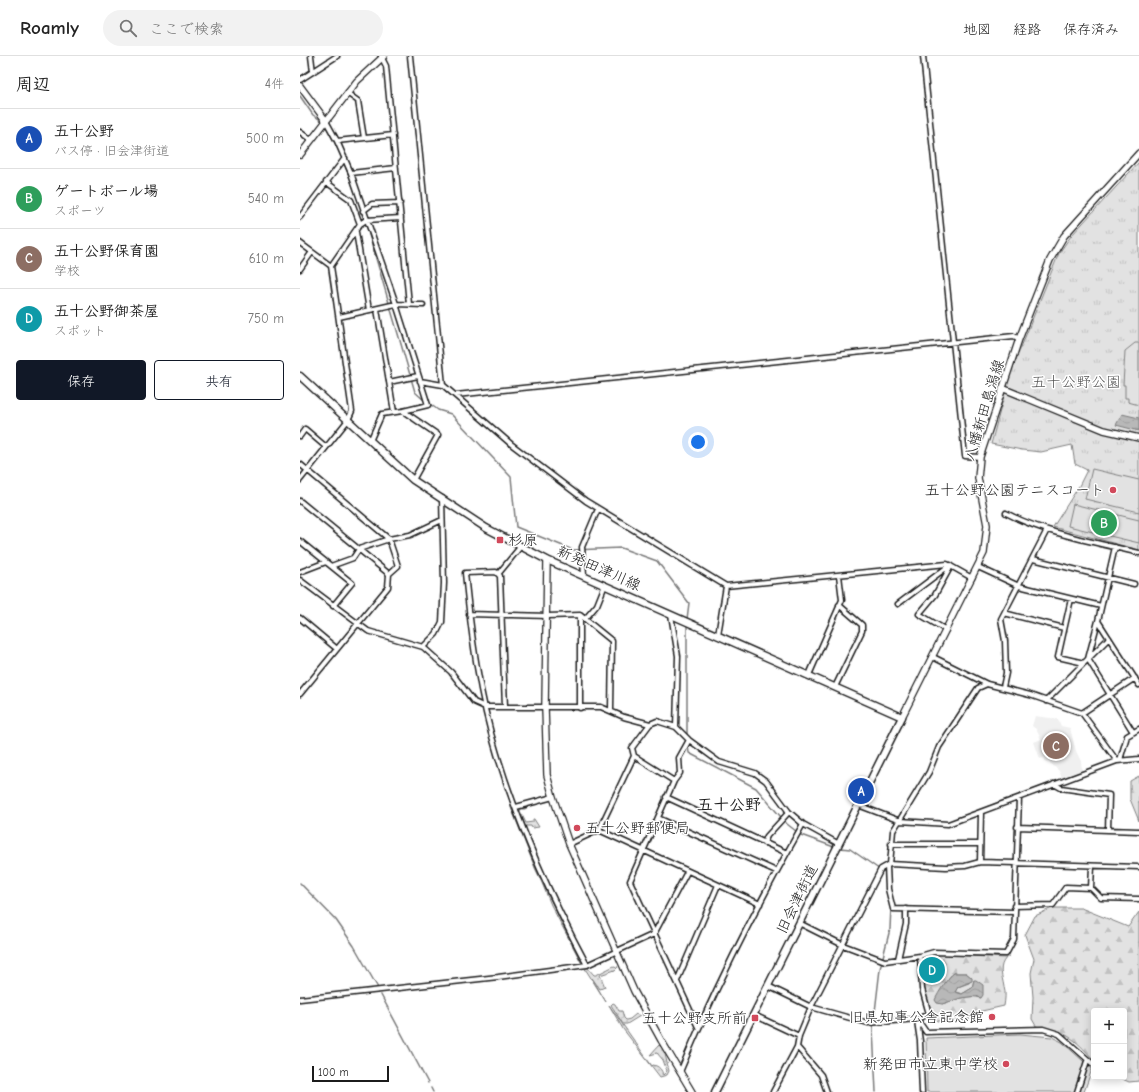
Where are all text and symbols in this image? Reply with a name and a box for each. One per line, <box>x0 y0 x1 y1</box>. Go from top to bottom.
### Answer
search box <box>103 10 383 46</box>
text: Roamly <box>20 17 79 39</box>
icon: search <box>117 17 139 39</box>
text: ここで検索 <box>149 20 224 38</box>
text: 地図 <box>963 21 991 38</box>
text: 経路 <box>1013 21 1041 38</box>
text: 保存済み <box>1063 21 1119 38</box>
text: 周辺 <box>16 75 50 94</box>
text: 4件 <box>265 76 284 91</box>
text: 五十公野 <box>54 122 114 140</box>
text: A <box>25 131 33 146</box>
text: 500 m <box>246 131 284 146</box>
text: バス停 · 旧会津街道 <box>54 143 169 158</box>
text: ゲートボール場 <box>54 182 158 200</box>
text: B <box>25 191 33 206</box>
text: 540 m <box>248 191 284 206</box>
text: スポーツ <box>54 203 106 218</box>
text: 五十公野保育園 <box>54 242 159 260</box>
text: C <box>25 251 33 266</box>
text: 610 m <box>249 251 284 266</box>
text: 学校 <box>54 263 80 278</box>
text: 五十公野御茶屋 <box>54 302 159 320</box>
text: D <box>25 311 33 326</box>
text: 750 m <box>248 311 284 326</box>
text: スポット <box>54 323 106 338</box>
street label: 八幡新田島潟線 <box>960 357 1008 463</box>
button: 保存 <box>16 360 146 400</box>
button: 共有 <box>154 360 284 400</box>
park label: 五十公野公園 <box>1031 373 1121 391</box>
your location <box>688 432 708 452</box>
place label: 五十公野公園テニスコート <box>925 481 1105 499</box>
marker: 五十公野公園テニスコート <box>1108 485 1118 495</box>
pin: B <box>1091 508 1117 538</box>
place label: 杉原 <box>508 531 538 549</box>
marker: 杉原 <box>495 535 505 545</box>
street label: 新発田津川線 <box>554 541 644 595</box>
pin: C <box>1043 731 1069 761</box>
pin: A <box>848 776 874 806</box>
district label: 五十公野 <box>697 796 761 814</box>
place label: 五十公野郵便局 <box>585 819 690 837</box>
marker: 五十公野郵便局 <box>572 823 582 833</box>
street label: 旧会津街道 <box>772 861 822 937</box>
pin: D <box>919 955 945 985</box>
place label: 旧県知事公舎記念館 <box>849 1008 984 1026</box>
map controls <box>1091 1008 1127 1080</box>
button: + <box>1091 1008 1127 1044</box>
place label: 五十公野支所前 <box>642 1009 747 1027</box>
marker: 旧県知事公舎記念館 <box>987 1012 997 1022</box>
marker: 五十公野支所前 <box>750 1013 760 1023</box>
button: − <box>1091 1044 1127 1080</box>
place label: 新発田市立東中学校 <box>863 1055 998 1073</box>
marker: 新発田市立東中学校 <box>1001 1059 1011 1069</box>
scale bar <box>312 1064 389 1083</box>
text: 100 m <box>318 1066 349 1079</box>

